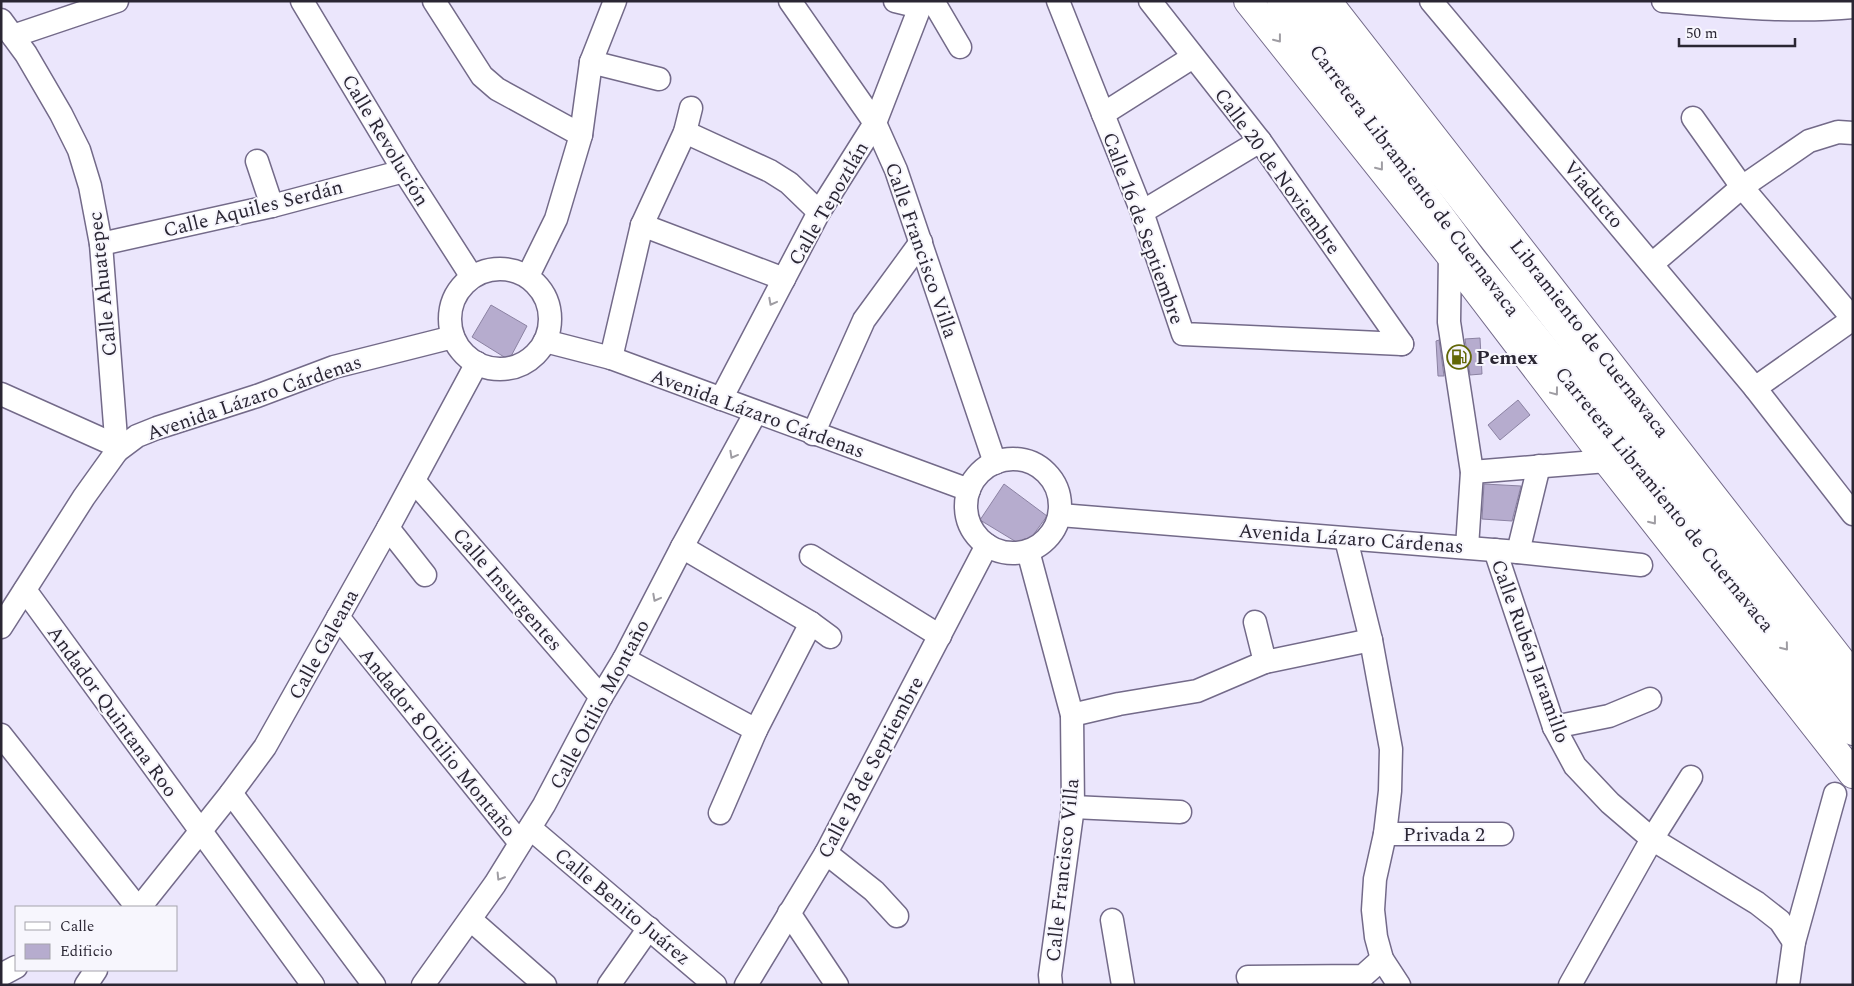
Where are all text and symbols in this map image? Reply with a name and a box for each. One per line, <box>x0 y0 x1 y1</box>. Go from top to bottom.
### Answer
scale bar <box>1679 15 1795 47</box>
text: 50 m <box>1686 22 1718 45</box>
one-way arrow <box>1273 34 1282 43</box>
street label: Carretera Libramiento de Cuernavaca <box>1302 38 1527 323</box>
street label: Calle Revolución <box>334 69 436 212</box>
street label: Calle 20 de Noviembre <box>1206 82 1348 261</box>
street label: Calle 16 de Septiembre <box>1094 128 1192 329</box>
street label: Calle Tepoztlán <box>781 136 877 271</box>
street label: Viaducto <box>1556 154 1631 235</box>
street label: Calle Francisco Villa <box>877 158 965 343</box>
one-way arrow <box>1374 161 1382 170</box>
street label: Calle Aquiles Serdán <box>160 172 346 246</box>
street label: Calle Ahuatepec <box>80 210 126 358</box>
street label: Libramiento de Cuernavaca <box>1502 233 1677 444</box>
one-way arrow <box>768 297 778 306</box>
place label: Pemex <box>1476 343 1538 373</box>
fuel station icon: Pemex <box>1446 344 1472 370</box>
street label: Avenida Lázaro Cárdenas <box>143 347 366 449</box>
street label: Carretera Libramiento de Cuernavaca <box>1547 360 1781 639</box>
street label: Avenida Lázaro Cárdenas <box>646 361 869 467</box>
one-way arrow <box>1549 386 1557 395</box>
one-way arrow <box>729 449 739 458</box>
one-way arrow <box>1648 515 1656 524</box>
street label: Avenida Lázaro Cárdenas <box>1237 516 1465 562</box>
street label: Calle Insurgentes <box>445 521 570 658</box>
street label: Calle Rubén Jaramillo <box>1483 555 1577 747</box>
street label: Calle Galeana <box>281 583 367 705</box>
one-way arrow <box>652 592 662 601</box>
street label: Calle Otilio Montaño <box>542 614 657 795</box>
street label: Andador Quintana Roo <box>40 619 185 804</box>
one-way arrow <box>1779 641 1788 650</box>
street label: Andador 8 Otilio Montaño <box>351 642 523 844</box>
street label: Calle 18 de Septiembre <box>810 671 932 864</box>
street label: Calle Francisco Villa <box>1038 777 1088 963</box>
street label: Privada 2 <box>1403 820 1485 850</box>
street label: Calle Benito Juárez <box>548 841 697 973</box>
one-way arrow <box>496 871 506 880</box>
legend <box>15 906 178 971</box>
text: Calle <box>60 915 94 938</box>
text: Edificio <box>60 940 113 963</box>

